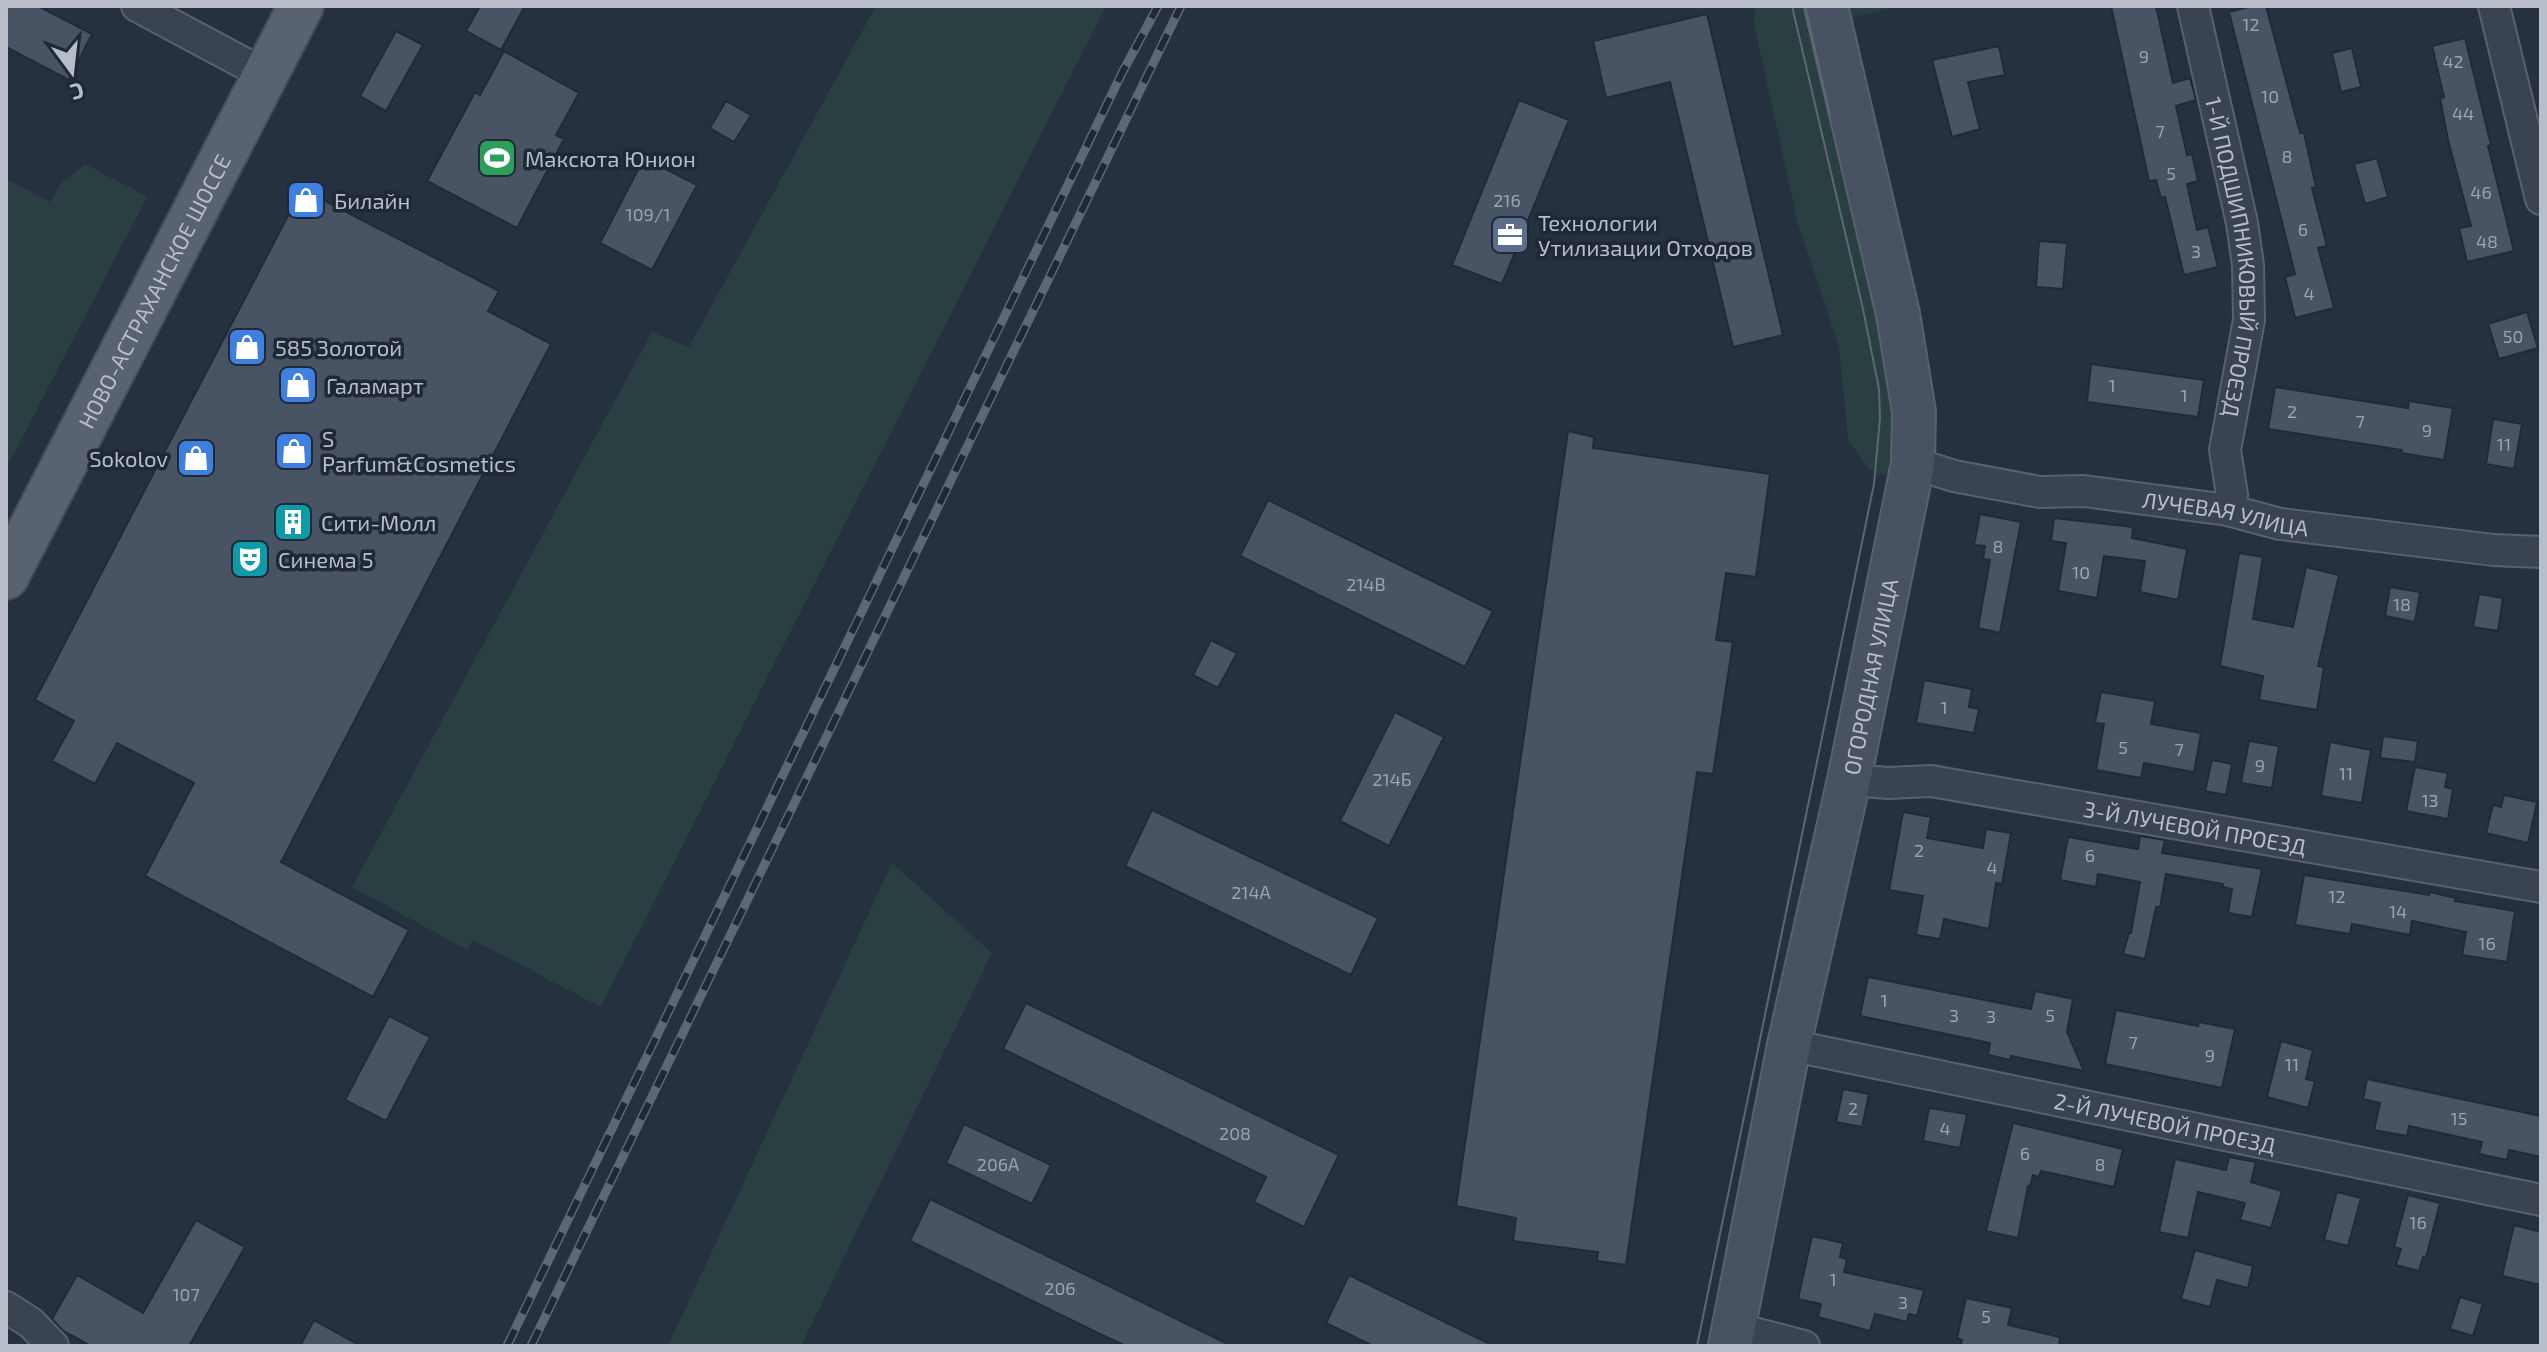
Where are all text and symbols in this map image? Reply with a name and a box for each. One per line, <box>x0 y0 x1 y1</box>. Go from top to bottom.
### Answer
house number: 12 <box>2242 13 2260 35</box>
north arrow <box>32 32 112 112</box>
house number: 9 <box>2139 45 2149 67</box>
house number: 42 <box>2442 50 2464 72</box>
text: С <box>68 78 87 107</box>
house number: 10 <box>2261 85 2279 107</box>
street label: 1-Й ПОДШИПНИКОВЫЙ ПРОЕЗД <box>2201 94 2262 420</box>
house number: 44 <box>2452 102 2474 124</box>
house number: 7 <box>2155 120 2165 142</box>
sports icon: Максюта Юнион <box>476 137 518 179</box>
place label: Максюта Юнион <box>525 145 696 171</box>
house number: 8 <box>2282 145 2292 167</box>
street label: НОВО-АСТРАХАНСКОЕ ШОССЕ <box>72 149 235 432</box>
house number: 5 <box>2166 162 2176 184</box>
shop icon: Билайн <box>285 179 327 221</box>
house number: 46 <box>2470 181 2492 203</box>
place label: Билайн <box>334 187 410 213</box>
house number: 216 <box>1493 189 1521 211</box>
house number: 109/1 <box>626 203 670 225</box>
place label: Технологии Утилизации Отходов <box>1538 209 1753 260</box>
office icon: Технологии Утилизации Отходов <box>1489 214 1531 256</box>
house number: 6 <box>2298 218 2308 240</box>
house number: 48 <box>2476 230 2498 252</box>
house number: 3 <box>2191 240 2201 262</box>
house number: 4 <box>2303 282 2315 304</box>
house number: 50 <box>2503 325 2523 347</box>
shop icon: 585 Золотой <box>226 326 268 368</box>
place label: 585 Золотой <box>275 334 402 360</box>
shop icon: Галамарт <box>277 364 319 406</box>
place label: Галамарт <box>326 372 424 398</box>
house number: 1 <box>2108 374 2116 396</box>
house number: 1 <box>2180 384 2188 406</box>
house number: 2 <box>2287 400 2297 422</box>
house number: 7 <box>2355 410 2365 432</box>
house number: 9 <box>2422 419 2432 441</box>
place label: S Parfum&Cosmetics <box>322 425 516 476</box>
shop icon: S Parfum&Cosmetics <box>273 430 315 472</box>
house number: 11 <box>2497 433 2511 455</box>
shop icon: Sokolov <box>175 437 217 479</box>
place label: Sokolov <box>89 445 168 471</box>
street label: ЛУЧЕВАЯ УЛИЦА <box>2141 486 2310 540</box>
building icon: Сити-Молл <box>272 501 314 543</box>
place label: Сити-Молл <box>321 509 436 535</box>
house number: 8 <box>1993 535 2003 557</box>
theatre icon: Синема 5 <box>229 538 271 580</box>
place label: Синема 5 <box>278 546 373 572</box>
house number: 10 <box>2072 561 2090 583</box>
house number: 214В <box>1346 573 1386 595</box>
street label: ОГОРОДНАЯ УЛИЦА <box>1837 576 1902 777</box>
house number: 18 <box>2393 593 2411 615</box>
house number: 1 <box>1940 696 1948 718</box>
house number: 5 <box>2118 736 2128 758</box>
house number: 7 <box>2174 738 2184 760</box>
house number: 9 <box>2255 754 2265 776</box>
house number: 11 <box>2339 762 2353 784</box>
house number: 214Б <box>1372 768 1412 790</box>
house number: 13 <box>2421 789 2439 811</box>
street label: 3-Й ЛУЧЕВОЙ ПРОЕЗД <box>2082 795 2308 859</box>
house number: 2 <box>1914 839 1924 861</box>
house number: 6 <box>2085 844 2095 866</box>
house number: 4 <box>1986 856 1998 878</box>
house number: 214А <box>1231 881 1272 903</box>
house number: 12 <box>2328 885 2346 907</box>
house number: 14 <box>2389 900 2407 922</box>
house number: 16 <box>2478 932 2496 954</box>
house number: 1 <box>1880 989 1888 1011</box>
house number: 3 <box>1949 1004 1959 1026</box>
house number: 5 <box>2045 1004 2055 1026</box>
house number: 3 <box>1986 1005 1996 1027</box>
house number: 7 <box>2128 1031 2138 1053</box>
house number: 9 <box>2205 1044 2215 1066</box>
house number: 11 <box>2285 1053 2299 1075</box>
street label: 2-Й ЛУЧЕВОЙ ПРОЕЗД <box>2052 1087 2278 1158</box>
house number: 2 <box>1848 1097 1858 1119</box>
house number: 15 <box>2451 1107 2467 1129</box>
house number: 4 <box>1939 1117 1951 1139</box>
house number: 208 <box>1219 1122 1251 1144</box>
house number: 6 <box>2020 1142 2030 1164</box>
house number: 206А <box>977 1153 1020 1175</box>
house number: 8 <box>2095 1153 2105 1175</box>
house number: 16 <box>2409 1211 2427 1233</box>
house number: 1 <box>1829 1268 1837 1290</box>
house number: 206 <box>1044 1277 1076 1299</box>
house number: 107 <box>172 1283 200 1305</box>
house number: 3 <box>1898 1291 1908 1313</box>
house number: 5 <box>1981 1305 1991 1327</box>

